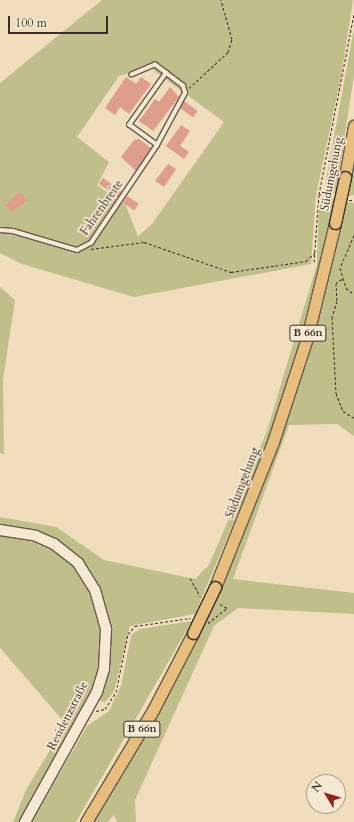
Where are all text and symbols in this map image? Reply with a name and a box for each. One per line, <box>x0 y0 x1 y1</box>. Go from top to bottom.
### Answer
scale bar <box>10 8 110 34</box>
text: 100 m <box>15 15 47 31</box>
street label: Südumgehung <box>318 136 346 212</box>
street label: Fahrenbreite <box>78 178 126 238</box>
road number: B 66n <box>289 324 327 342</box>
street label: Südumgehung <box>223 446 263 520</box>
street label: Residenzstraße <box>45 679 91 753</box>
road number: B 66n <box>123 720 161 738</box>
north arrow <box>306 774 346 814</box>
text: N <box>308 779 326 795</box>

